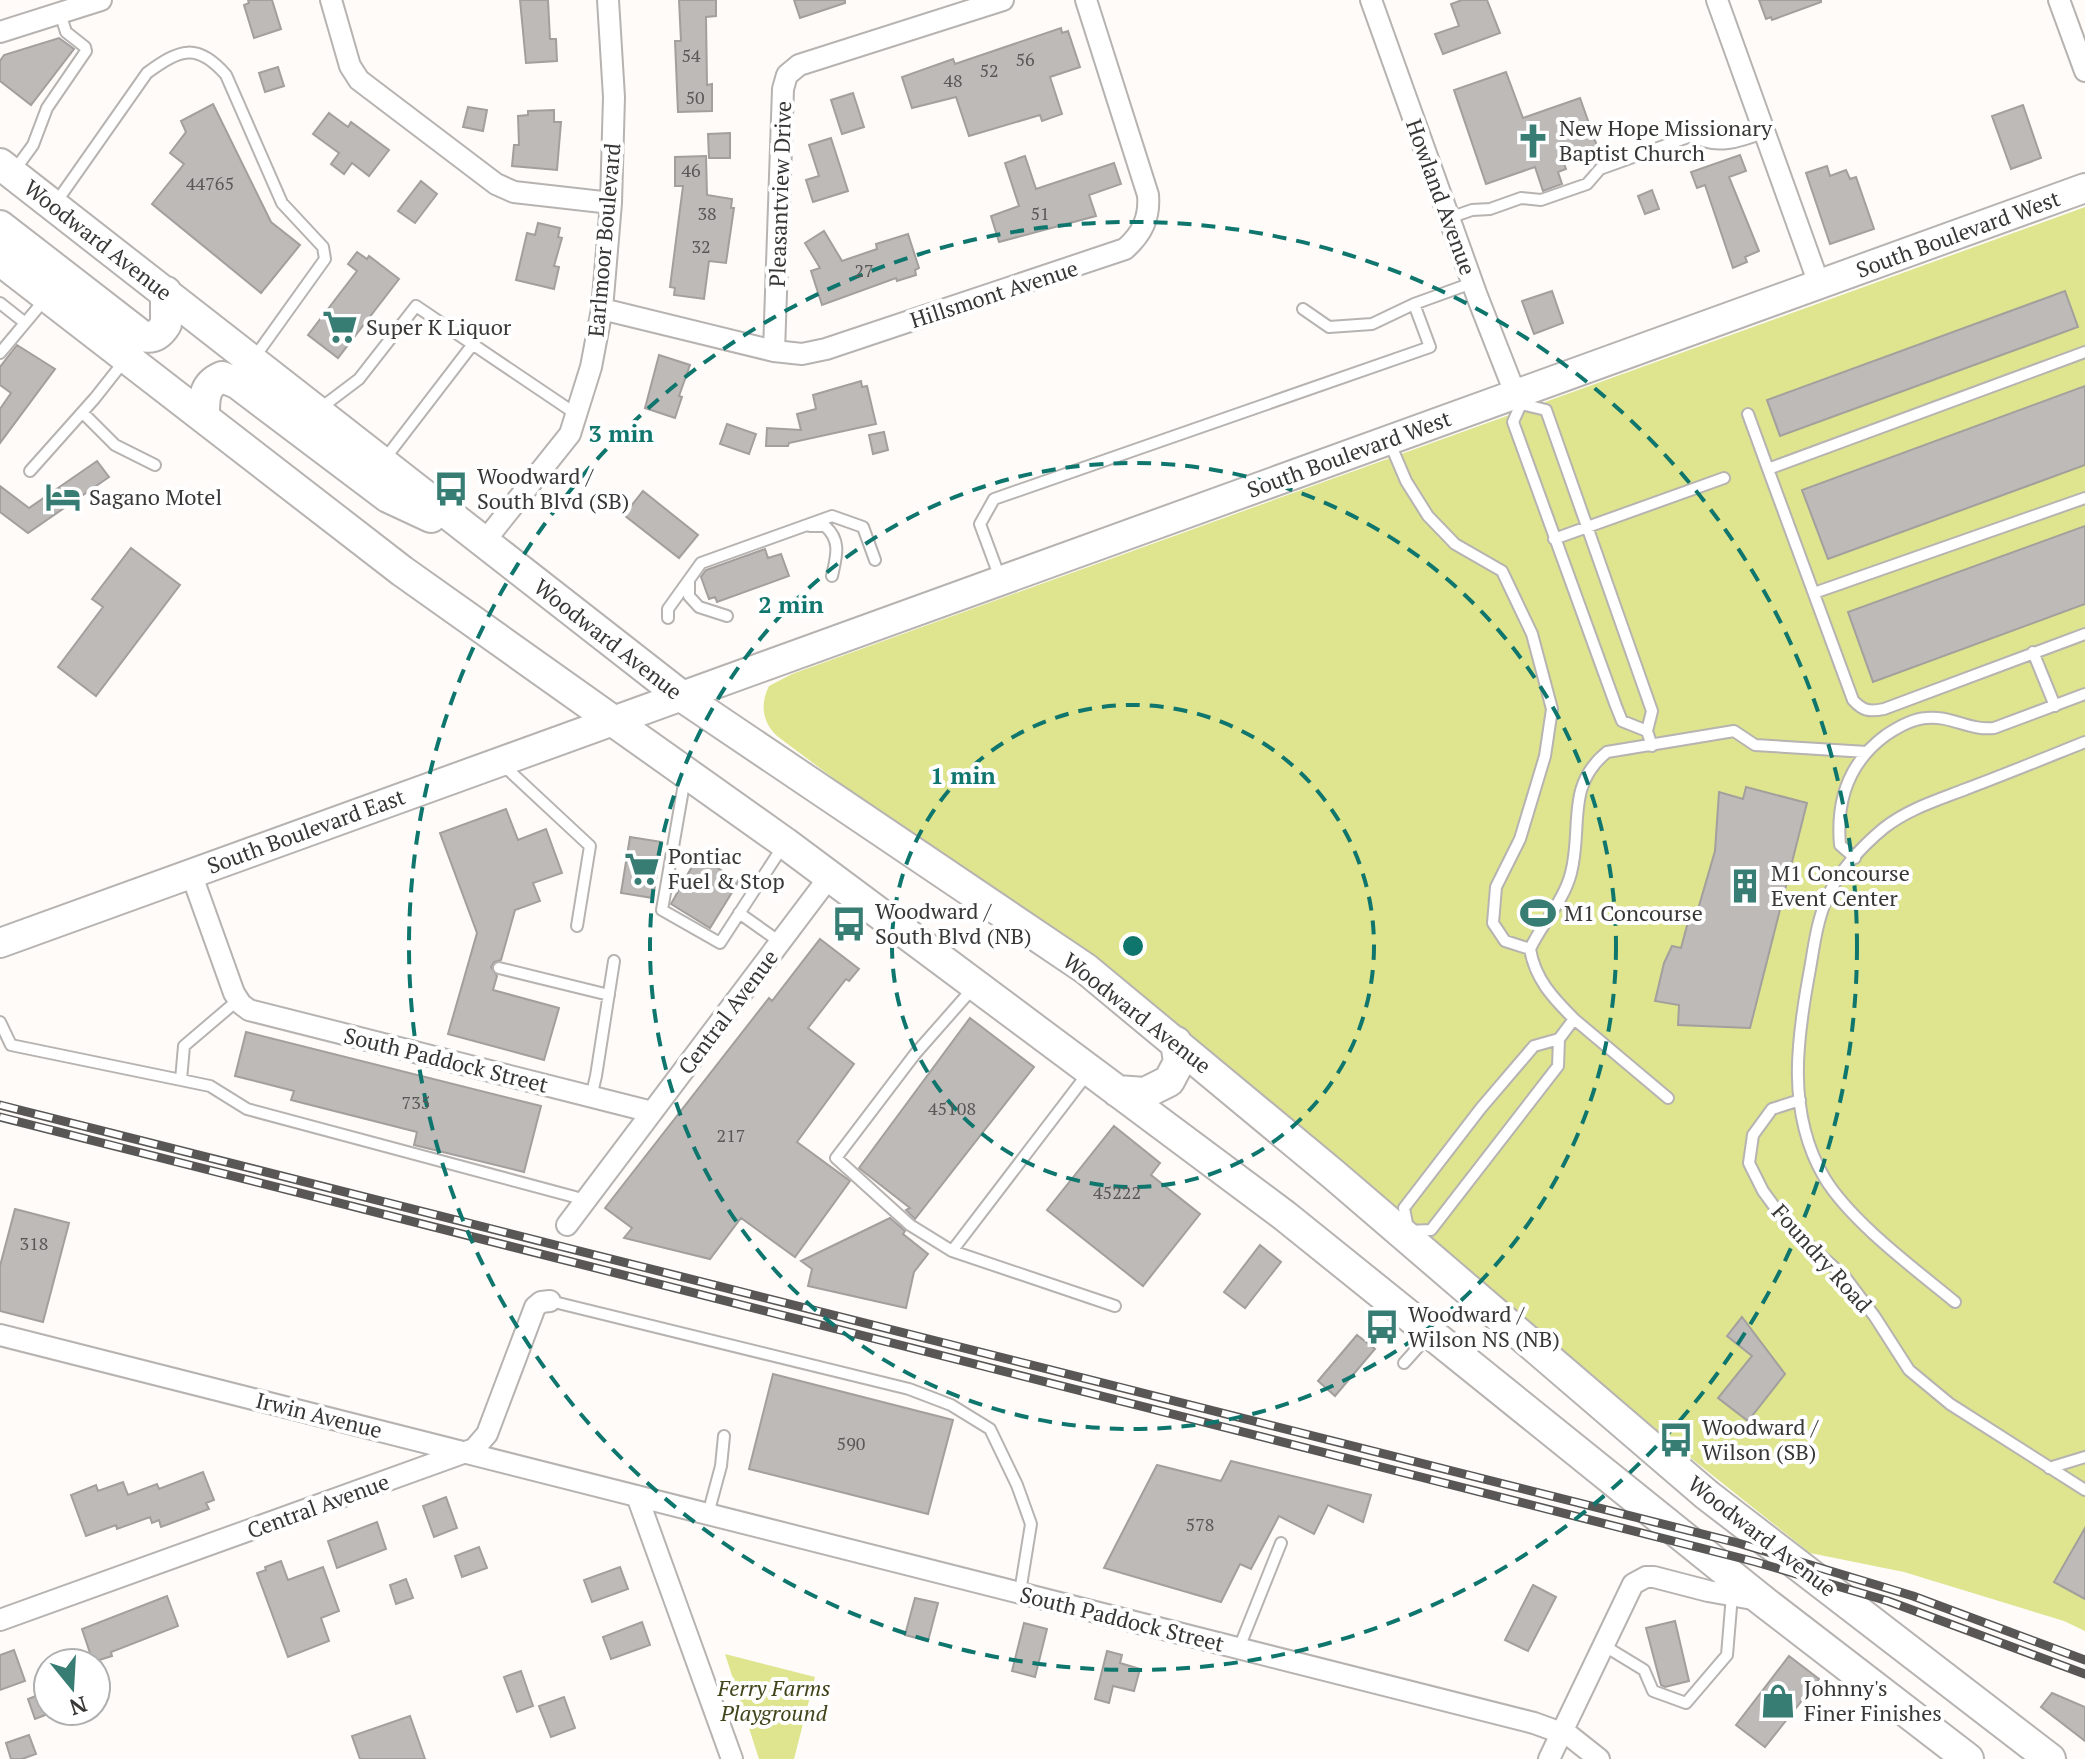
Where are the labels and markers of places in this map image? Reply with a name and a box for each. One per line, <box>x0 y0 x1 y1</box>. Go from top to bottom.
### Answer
place label: New Hope Missionary Baptist Church <box>1559 113 1773 167</box>
church icon: New Hope Missionary Baptist Church <box>1514 122 1552 160</box>
supermarket icon: Super K Liquor <box>321 308 359 346</box>
place label: Super K Liquor <box>366 312 512 341</box>
place label: Woodward / South Blvd (SB) <box>477 461 629 515</box>
bus stop icon: Woodward / South Blvd (SB) <box>432 470 470 508</box>
hotel icon: Sagano Motel <box>44 478 82 516</box>
place label: Sagano Motel <box>89 482 222 511</box>
place label: Pontiac Fuel & Stop <box>668 841 785 895</box>
supermarket icon: Pontiac Fuel & Stop <box>623 850 661 888</box>
place label: M1 Concourse Event Center <box>1771 858 1910 912</box>
building icon: M1 Concourse Event Center <box>1726 867 1764 905</box>
sports icon: M1 Concourse <box>1519 894 1557 932</box>
place label: Woodward / South Blvd (NB) <box>875 896 1032 950</box>
place label: M1 Concourse <box>1564 898 1703 927</box>
bus stop icon: Woodward / South Blvd (NB) <box>830 905 868 943</box>
centre of rings <box>1119 932 1147 960</box>
place label: Woodward / Wilson NS (NB) <box>1408 1299 1560 1353</box>
bus stop icon: Woodward / Wilson NS (NB) <box>1363 1308 1401 1346</box>
place label: Woodward / Wilson (SB) <box>1702 1412 1820 1466</box>
bus stop icon: Woodward / Wilson (SB) <box>1657 1421 1695 1459</box>
place label: Johnny's Finer Finishes <box>1804 1673 1942 1727</box>
shop icon: Johnny's Finer Finishes <box>1759 1682 1797 1720</box>

